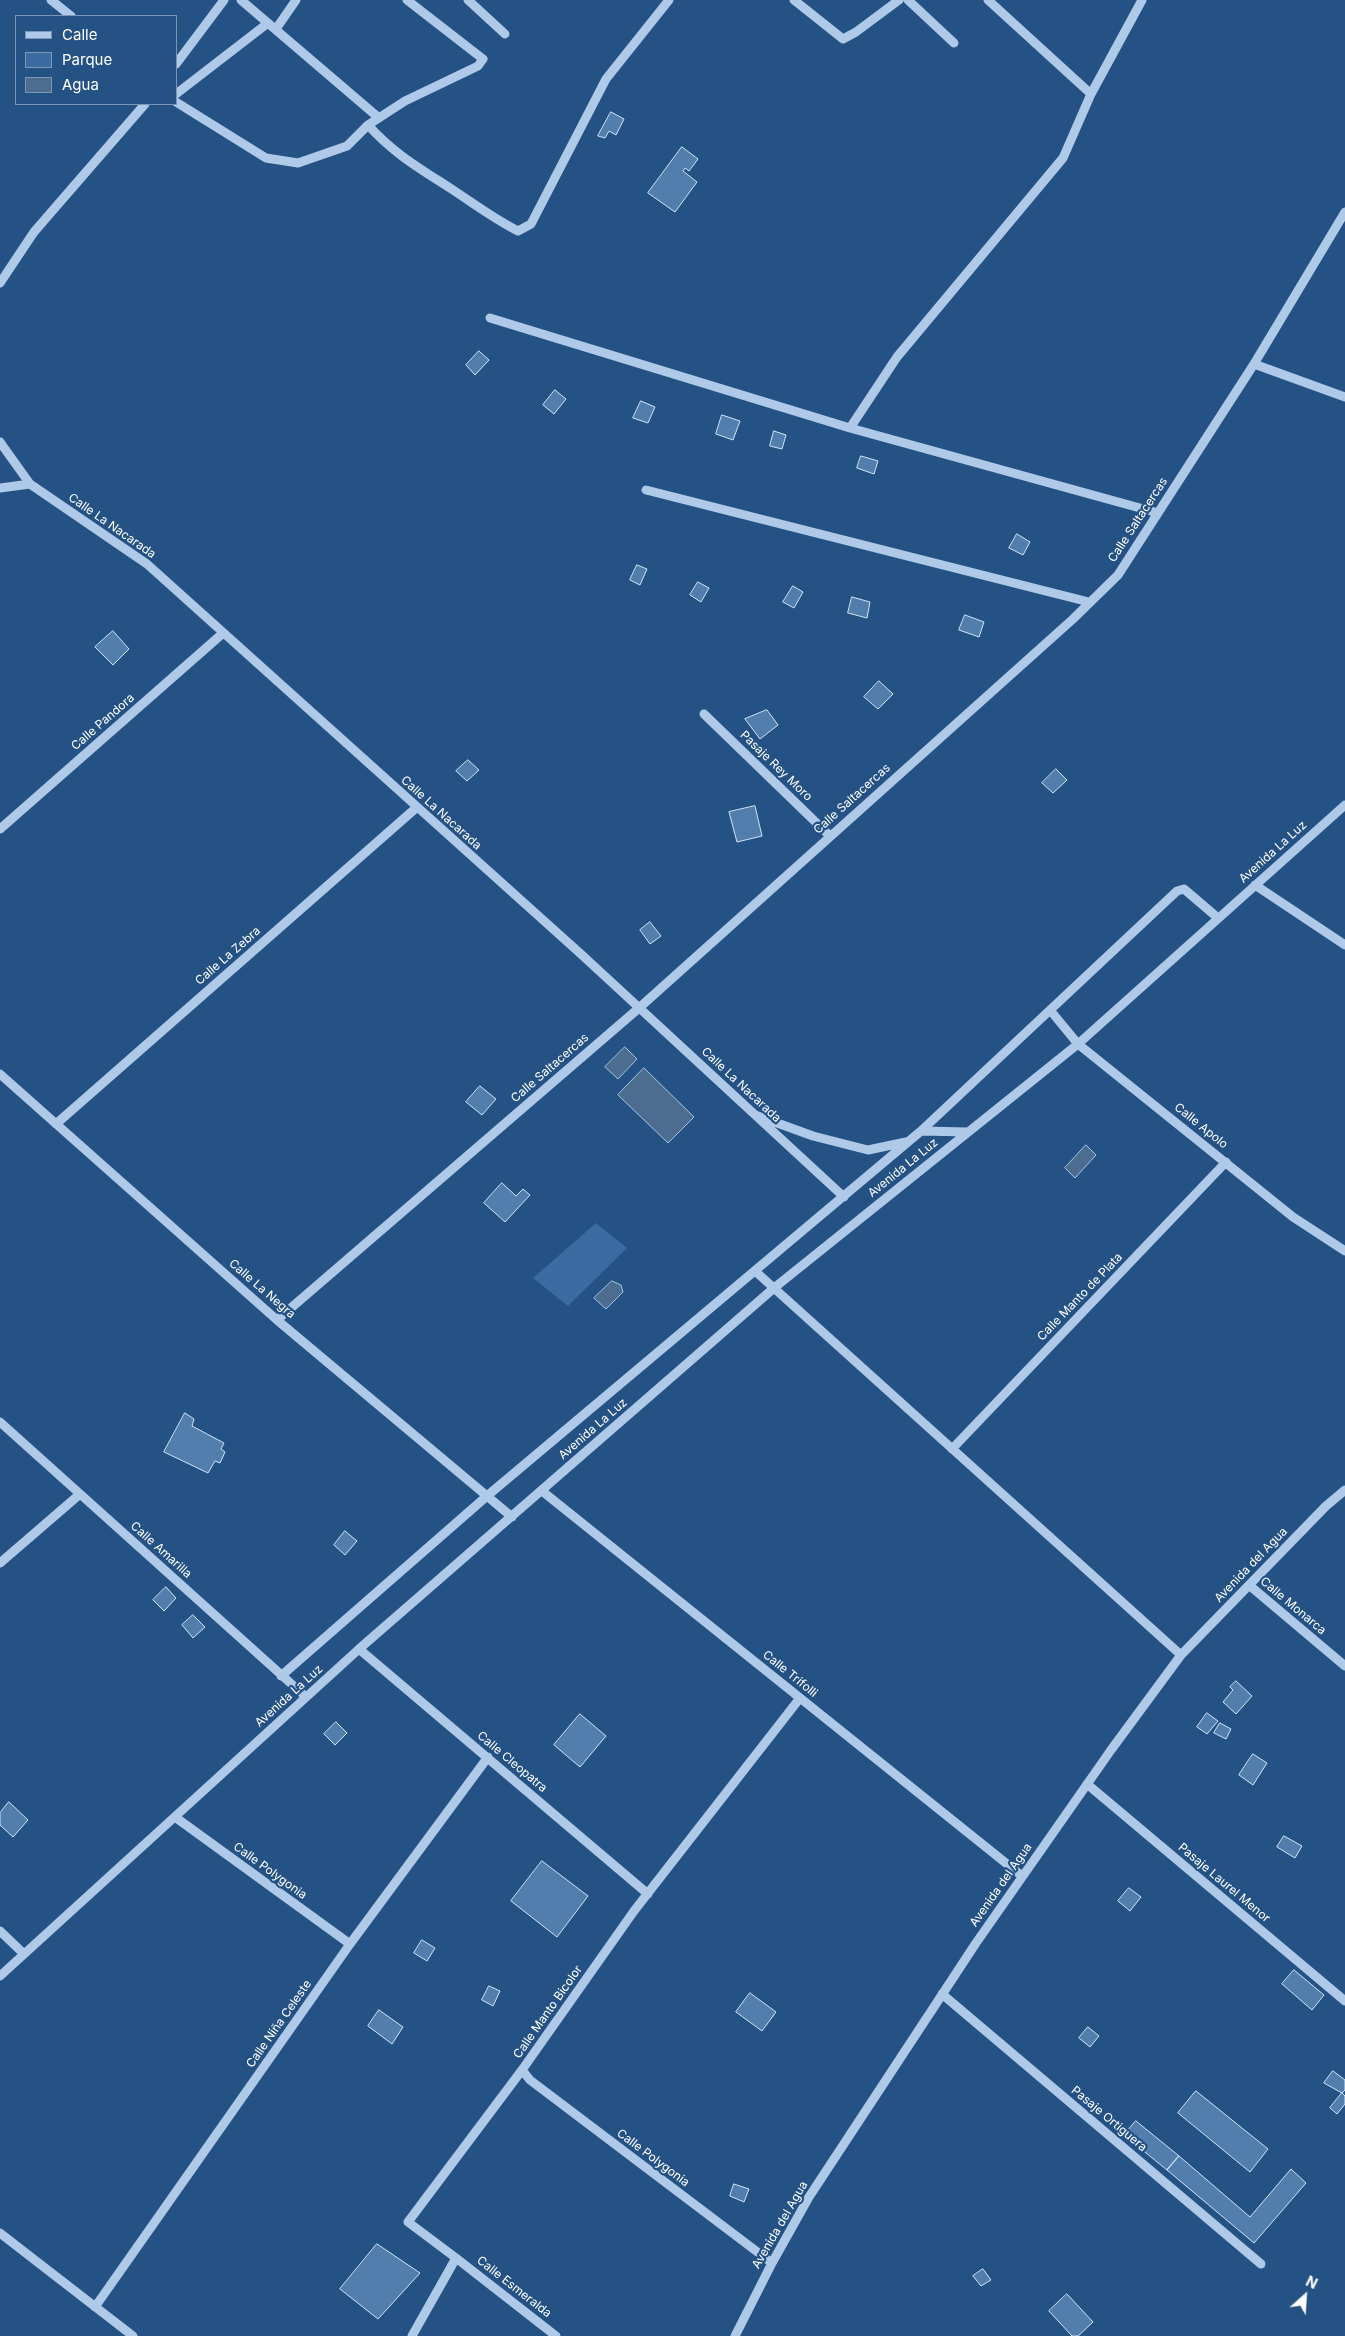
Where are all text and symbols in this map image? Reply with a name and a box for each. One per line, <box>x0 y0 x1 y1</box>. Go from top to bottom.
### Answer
legend <box>15 15 178 105</box>
text: Calle <box>62 25 97 44</box>
text: Parque <box>62 50 112 69</box>
text: Agua <box>62 75 99 94</box>
street label: Calle Saltacercas <box>1105 475 1171 565</box>
street label: Calle La Nacarada <box>66 490 158 562</box>
street label: Calle Pandora <box>68 691 138 753</box>
street label: Pasaje Rey Moro <box>737 728 815 804</box>
street label: Calle Saltacercas <box>811 761 893 837</box>
street label: Calle La Nacarada <box>398 773 484 853</box>
street label: Avenida La Luz <box>1236 818 1310 886</box>
street label: Calle La Zebra <box>192 924 264 988</box>
street label: Calle Saltacercas <box>508 1030 592 1106</box>
street label: Calle La Nacarada <box>698 1044 784 1126</box>
street label: Calle Apolo <box>1171 1100 1231 1152</box>
street label: Avenida La Luz <box>865 1135 941 1201</box>
street label: Calle Manto de Plata <box>1034 1250 1126 1344</box>
street label: Calle La Negra <box>226 1256 298 1322</box>
street label: Avenida La Luz <box>556 1395 630 1463</box>
street label: Calle Amarilla <box>127 1519 195 1581</box>
street label: Avenida del Agua <box>1212 1525 1290 1605</box>
street label: Calle Monarca <box>1257 1574 1329 1638</box>
street label: Calle Trifolli <box>760 1648 820 1700</box>
street label: Avenida La Luz <box>252 1662 326 1730</box>
street label: Calle Cleopatra <box>474 1729 550 1795</box>
street label: Calle Polygonia <box>230 1840 310 1902</box>
street label: Pasaje Laurel Menor <box>1175 1840 1273 1926</box>
street label: Avenida del Agua <box>967 1841 1035 1929</box>
street label: Calle Manto Bicolor <box>511 1963 585 2061</box>
street label: Calle Niña Celeste <box>243 1977 315 2071</box>
street label: Pasaje Ortiguera <box>1068 2083 1150 2155</box>
street label: Calle Polygonia <box>614 2126 692 2190</box>
street label: Avenida del Agua <box>749 2179 811 2271</box>
street label: Calle Esmeralda <box>474 2253 554 2321</box>
north arrow <box>1280 2271 1330 2321</box>
text: N <box>1303 2272 1320 2292</box>

